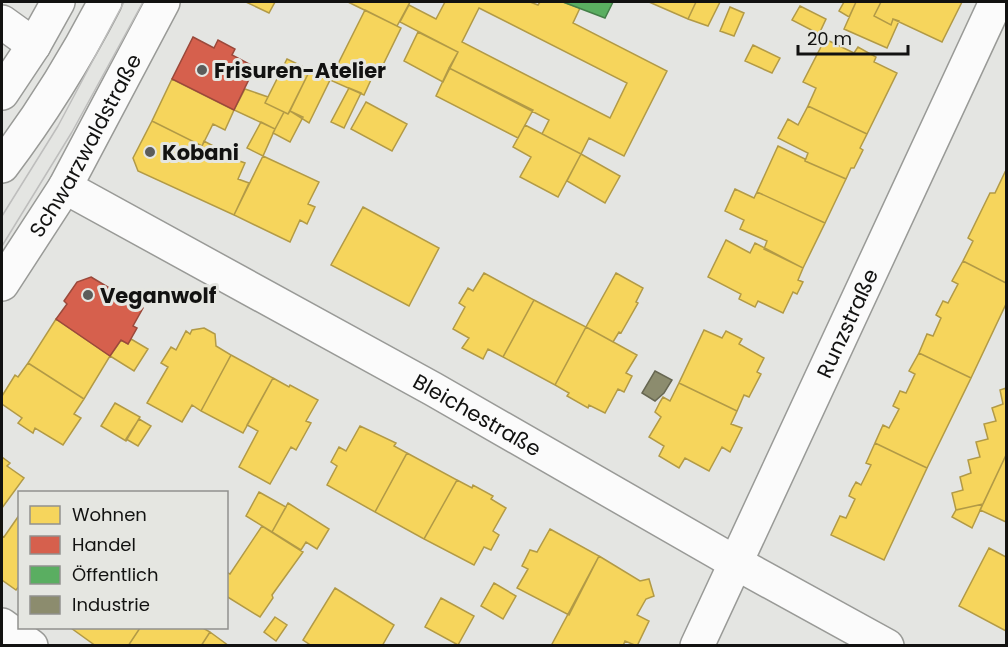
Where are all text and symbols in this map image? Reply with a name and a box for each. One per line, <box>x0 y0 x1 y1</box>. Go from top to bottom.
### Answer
scale bar <box>798 18 908 56</box>
text: 20 m <box>807 26 852 51</box>
street label: Schwarzwaldstraße <box>22 48 148 243</box>
place label: Frisuren-Atelier <box>214 56 386 85</box>
marker: Frisuren-Atelier <box>195 63 209 77</box>
place label: Kobani <box>162 138 239 167</box>
marker: Kobani <box>143 145 157 159</box>
street label: Runzstraße <box>809 264 885 382</box>
place label: Veganwolf <box>100 281 217 310</box>
marker: Veganwolf <box>81 288 95 302</box>
street label: Bleichestraße <box>408 366 547 463</box>
legend <box>18 491 228 629</box>
text: Wohnen <box>72 502 147 527</box>
text: Handel <box>72 532 136 557</box>
text: Öffentlich <box>72 562 159 587</box>
text: Industrie <box>72 592 150 617</box>

